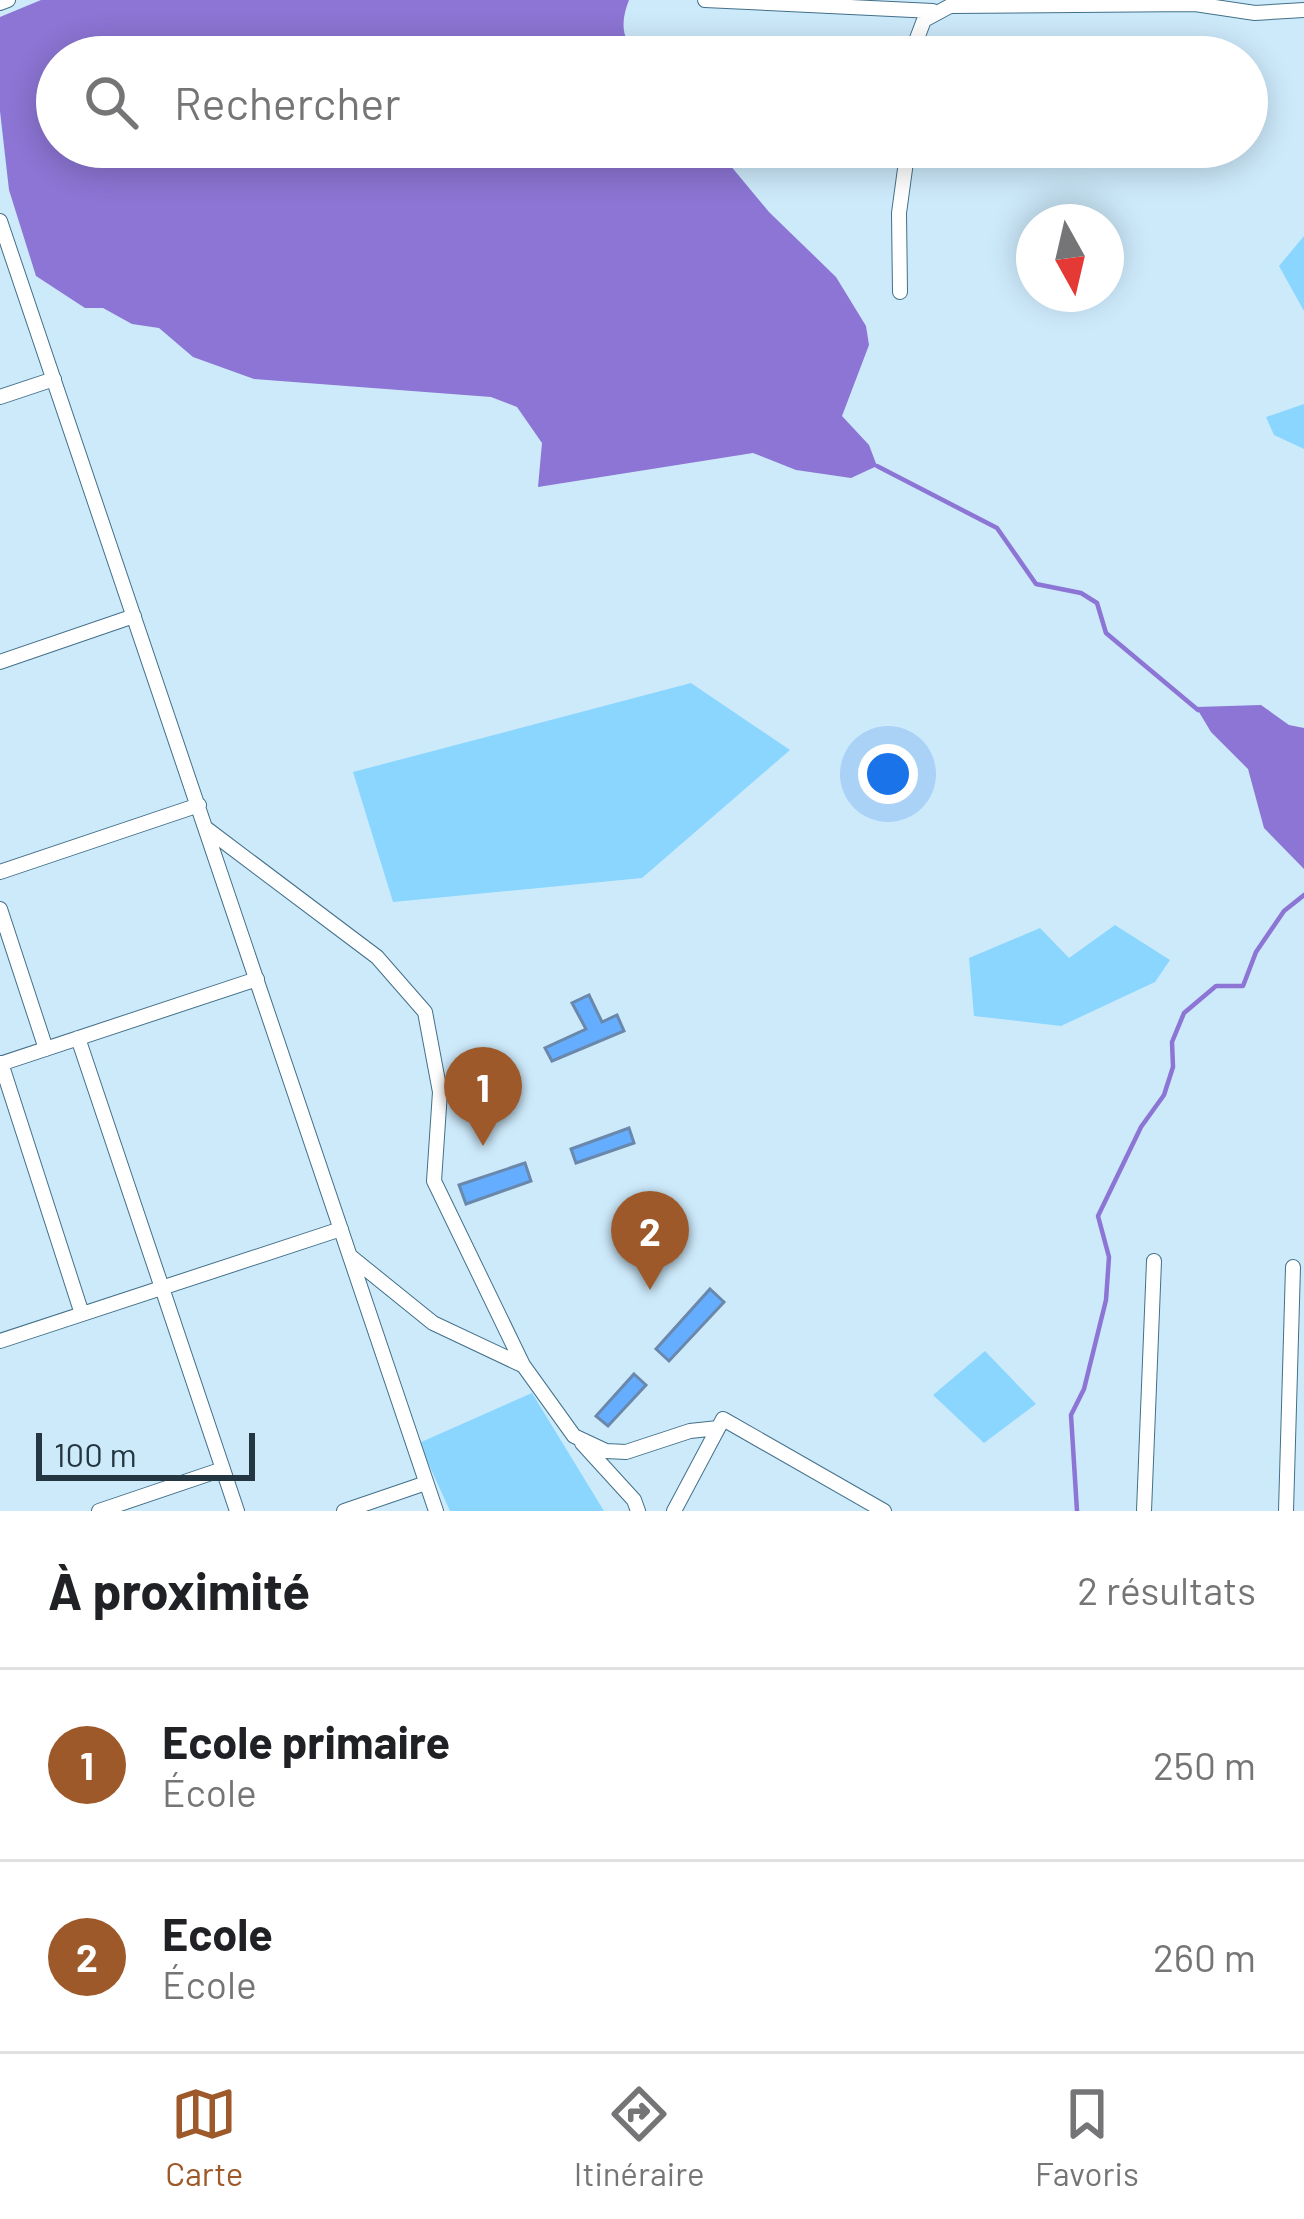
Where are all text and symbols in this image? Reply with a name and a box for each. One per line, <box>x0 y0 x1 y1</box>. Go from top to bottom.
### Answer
search box <box>36 36 1268 168</box>
icon: search <box>78 69 144 135</box>
text: Rechercher <box>174 75 401 129</box>
north arrow <box>1016 204 1124 312</box>
your location <box>858 744 918 804</box>
pin: 1 <box>444 1047 522 1146</box>
pin: 2 <box>611 1191 689 1290</box>
scale bar <box>36 1427 255 1480</box>
text: 100 m <box>54 1434 137 1474</box>
text: À proximité <box>48 1559 310 1620</box>
text: 2 résultats <box>1077 1566 1256 1613</box>
text: Ecole primaire <box>162 1714 450 1768</box>
text: 1 <box>80 1741 94 1788</box>
text: 250 m <box>1153 1741 1256 1788</box>
text: École <box>162 1768 257 1815</box>
text: Ecole <box>162 1906 273 1960</box>
text: 2 <box>76 1933 98 1980</box>
text: 260 m <box>1153 1933 1256 1980</box>
text: École <box>162 1960 257 2007</box>
tab: Carte <box>165 2081 243 2193</box>
tab: Itinéraire <box>574 2081 705 2193</box>
tab: Favoris <box>1035 2081 1139 2193</box>

